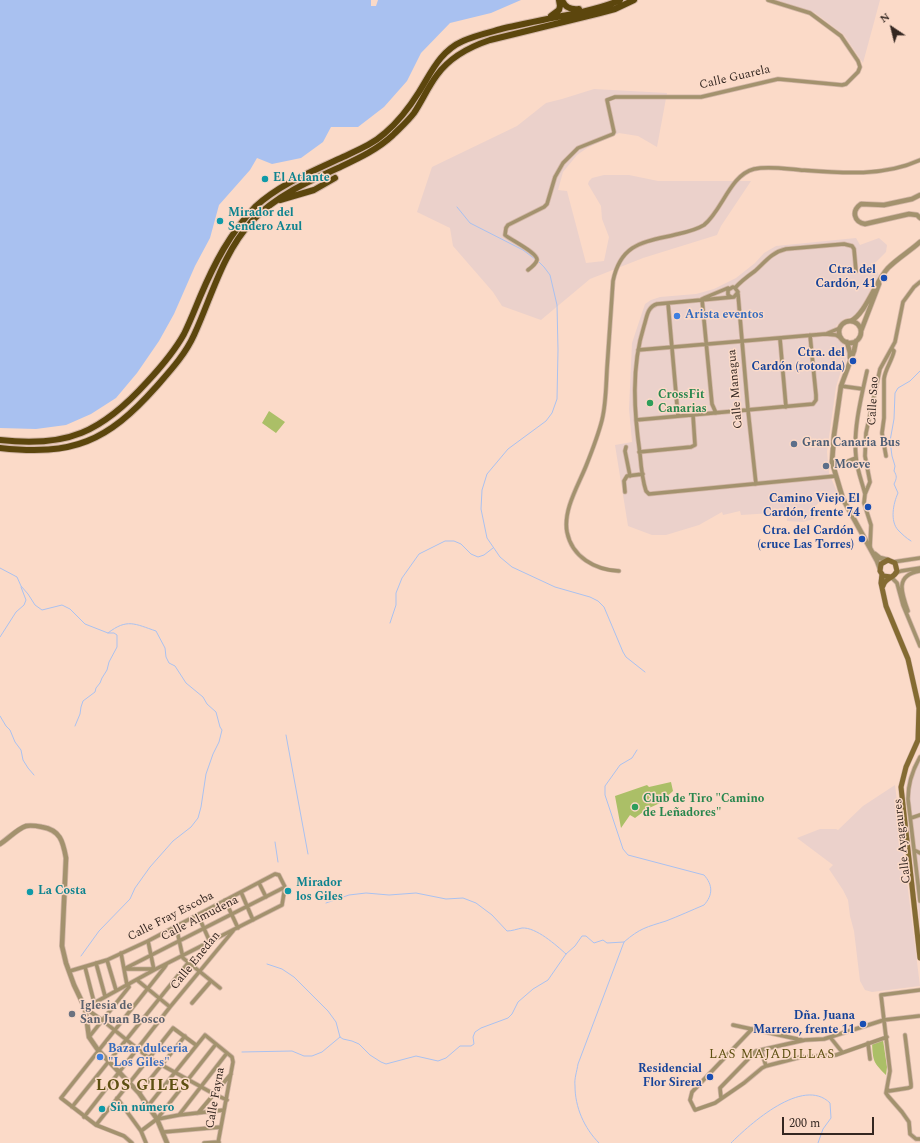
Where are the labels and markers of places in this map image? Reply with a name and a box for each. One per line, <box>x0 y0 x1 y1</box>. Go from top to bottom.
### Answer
place label: El Atlante <box>273 172 330 186</box>
marker: El Atlante <box>260 174 270 184</box>
place label: Mirador del Sendero Azul <box>228 207 302 235</box>
marker: Mirador del Sendero Azul <box>215 216 225 226</box>
place label: Ctra. del Cardón, 41 <box>816 264 876 292</box>
marker: Ctra. del Cardón, 41 <box>879 273 889 283</box>
place label: Arista eventos <box>685 309 764 323</box>
marker: Arista eventos <box>672 311 682 321</box>
place label: Ctra. del Cardón (rotonda) <box>752 347 845 375</box>
marker: Ctra. del Cardón (rotonda) <box>848 356 858 366</box>
place label: CrossFit Canarias <box>658 389 707 417</box>
marker: CrossFit Canarias <box>645 398 655 408</box>
place label: Gran Canaria Bus <box>802 437 900 451</box>
marker: Gran Canaria Bus <box>789 439 799 449</box>
place label: Moeve <box>834 459 870 473</box>
marker: Moeve <box>821 461 831 471</box>
place label: Camino Viejo El Cardón, frente 74 <box>763 493 860 521</box>
marker: Camino Viejo El Cardón, frente 74 <box>863 502 873 512</box>
place label: Ctra. del Cardón (cruce Las Torres) <box>757 525 854 553</box>
marker: Ctra. del Cardón (cruce Las Torres) <box>857 534 867 544</box>
place label: Club de Tiro "Camino de Leñadores" <box>643 793 764 821</box>
marker: Club de Tiro "Camino de Leñadores" <box>630 802 640 812</box>
place label: Mirador los Giles <box>296 877 343 905</box>
place label: La Costa <box>38 885 86 899</box>
marker: Mirador los Giles <box>283 886 293 896</box>
marker: La Costa <box>25 887 35 897</box>
place label: Iglesia de San Juan Bosco <box>80 1000 165 1028</box>
marker: Iglesia de San Juan Bosco <box>67 1009 77 1019</box>
place label: Dña. Juana Marrero, frente 11 <box>753 1010 855 1038</box>
marker: Dña. Juana Marrero, frente 11 <box>858 1019 868 1029</box>
place label: Bazar dulceria "Los Giles" <box>108 1043 188 1071</box>
marker: Bazar dulceria "Los Giles" <box>95 1052 105 1062</box>
place label: Residencial Flor Sirera <box>638 1063 702 1091</box>
marker: Residencial Flor Sirera <box>705 1072 715 1082</box>
place label: Sin número <box>110 1102 174 1116</box>
marker: Sin número <box>97 1104 107 1114</box>

